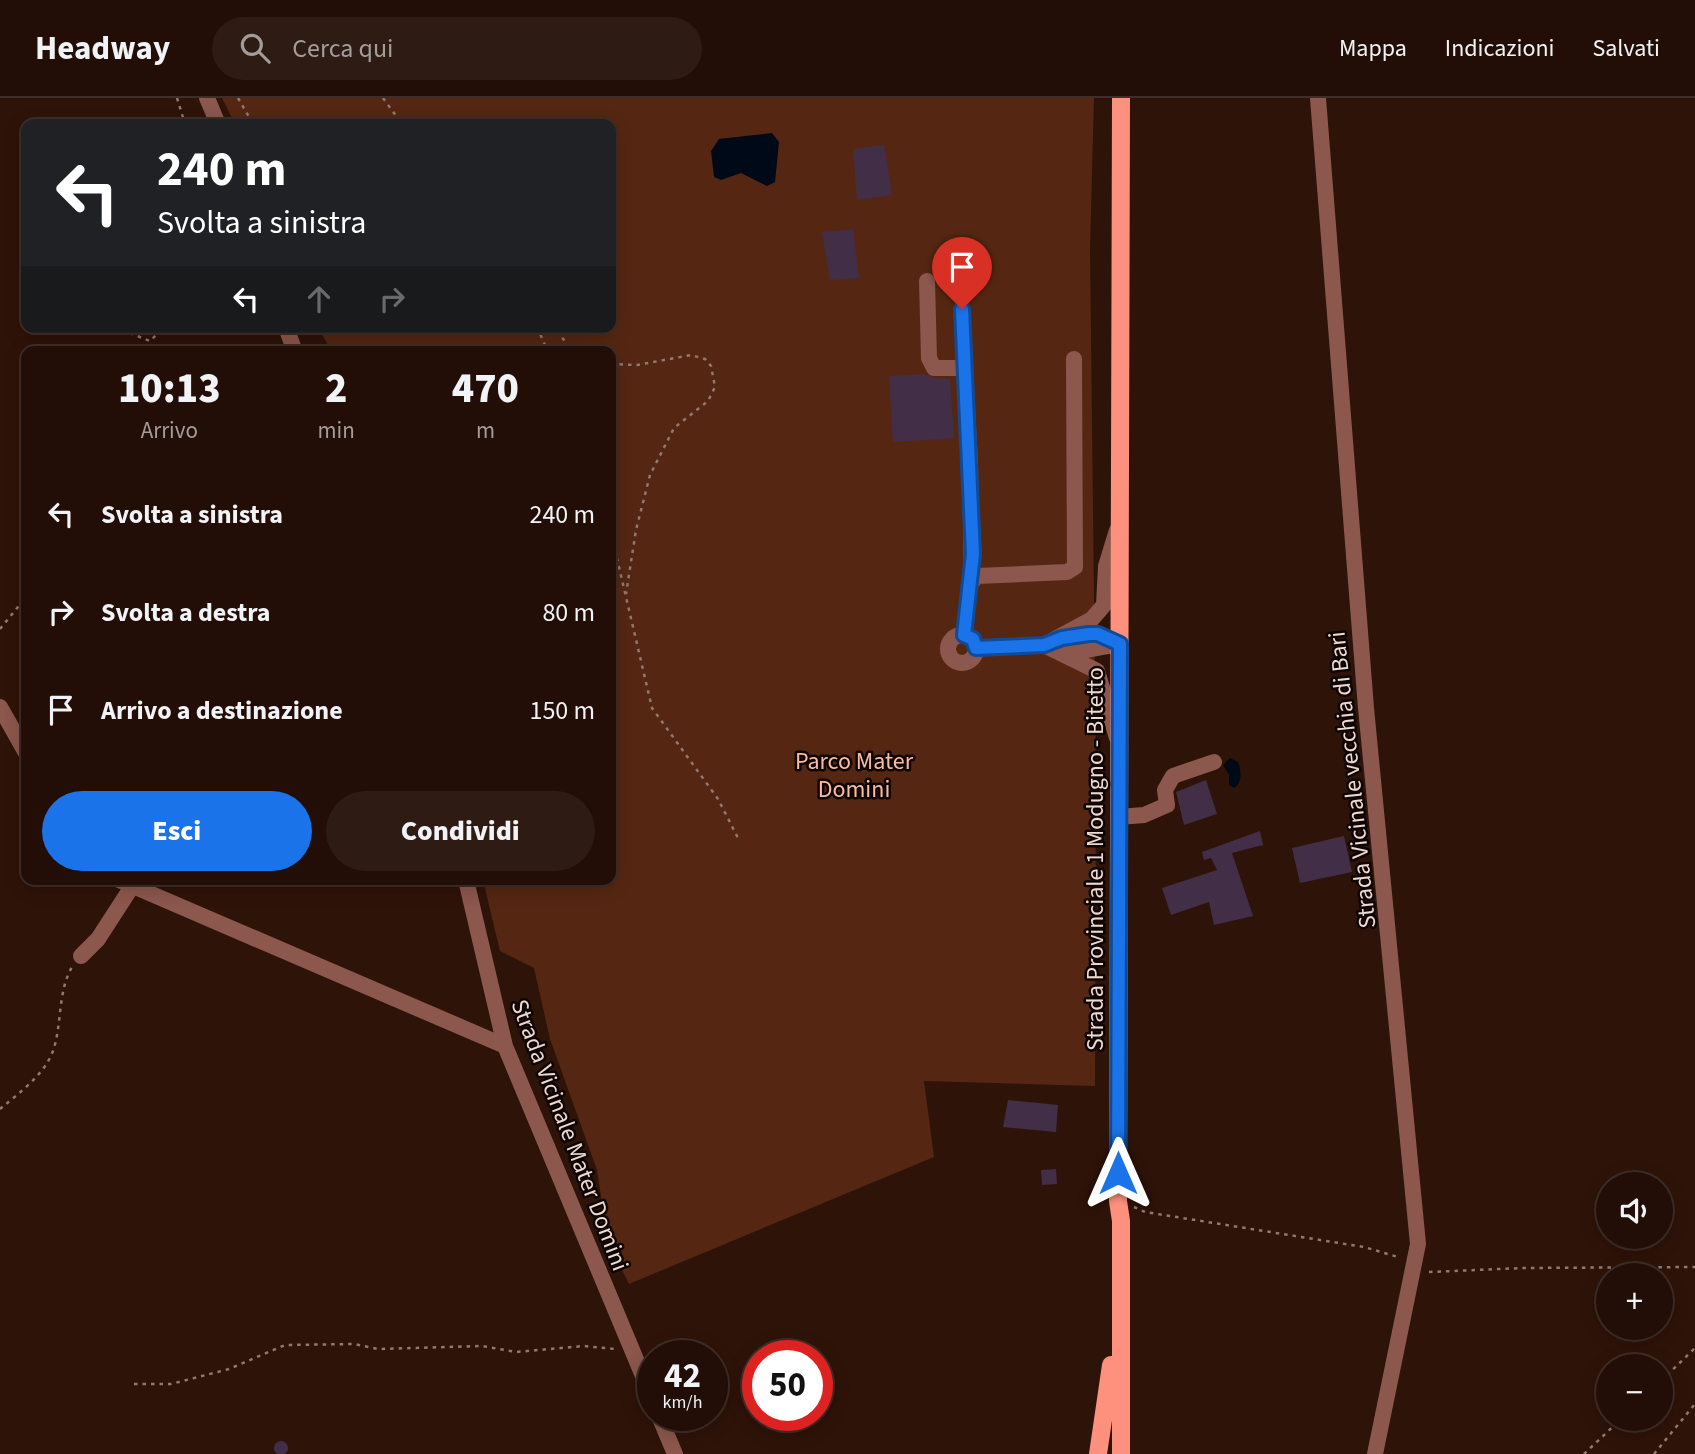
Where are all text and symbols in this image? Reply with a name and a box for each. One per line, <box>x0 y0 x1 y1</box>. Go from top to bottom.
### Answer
search box <box>212 17 702 80</box>
text: Headway <box>35 25 170 72</box>
icon: search <box>236 29 274 67</box>
text: Cerca qui <box>292 30 394 67</box>
text: Mappa <box>1339 31 1407 66</box>
text: Indicazioni <box>1445 31 1554 66</box>
text: Salvati <box>1592 31 1660 66</box>
text: 240 m <box>157 135 286 205</box>
icon: left <box>42 147 133 238</box>
text: Svolta a sinistra <box>157 200 366 246</box>
pin <box>932 237 992 309</box>
icon: arrive <box>943 248 981 286</box>
icon: left <box>227 280 265 318</box>
icon: ahead <box>300 280 338 318</box>
icon: right <box>373 280 411 318</box>
text: 10:13 <box>118 359 221 419</box>
text: 2 <box>325 359 347 419</box>
text: 470 <box>452 359 519 419</box>
text: Arrivo <box>141 414 198 447</box>
text: min <box>318 414 355 447</box>
text: m <box>476 414 495 447</box>
icon: left <box>42 495 80 533</box>
text: Svolta a sinistra <box>101 496 283 533</box>
text: 240 m <box>529 496 595 533</box>
icon: right <box>42 593 80 631</box>
text: Svolta a destra <box>101 594 271 631</box>
text: 80 m <box>542 594 595 631</box>
street label: Strada Vicinale vecchia di Bari <box>1320 630 1385 930</box>
street label: Strada Provinciale 1 Modugno - Bitetto <box>1078 667 1113 1051</box>
icon: arrive <box>42 691 80 729</box>
text: Arrivo a destinazione <box>101 692 343 729</box>
text: 150 m <box>529 692 595 729</box>
park label: Parco Mater Domini <box>795 744 914 807</box>
button: Esci <box>42 791 312 871</box>
button: Condividi <box>326 791 595 871</box>
street label: Strada Vicinale Mater Domini <box>502 994 638 1276</box>
position arrow <box>1081 1136 1155 1210</box>
map controls <box>1596 1172 1673 1431</box>
button: sound <box>1596 1172 1673 1249</box>
button: + <box>1596 1263 1673 1340</box>
speed limit sign: 50 <box>742 1340 833 1431</box>
text: 42 <box>664 1351 701 1401</box>
button: − <box>1596 1354 1673 1431</box>
text: km/h <box>663 1390 702 1415</box>

